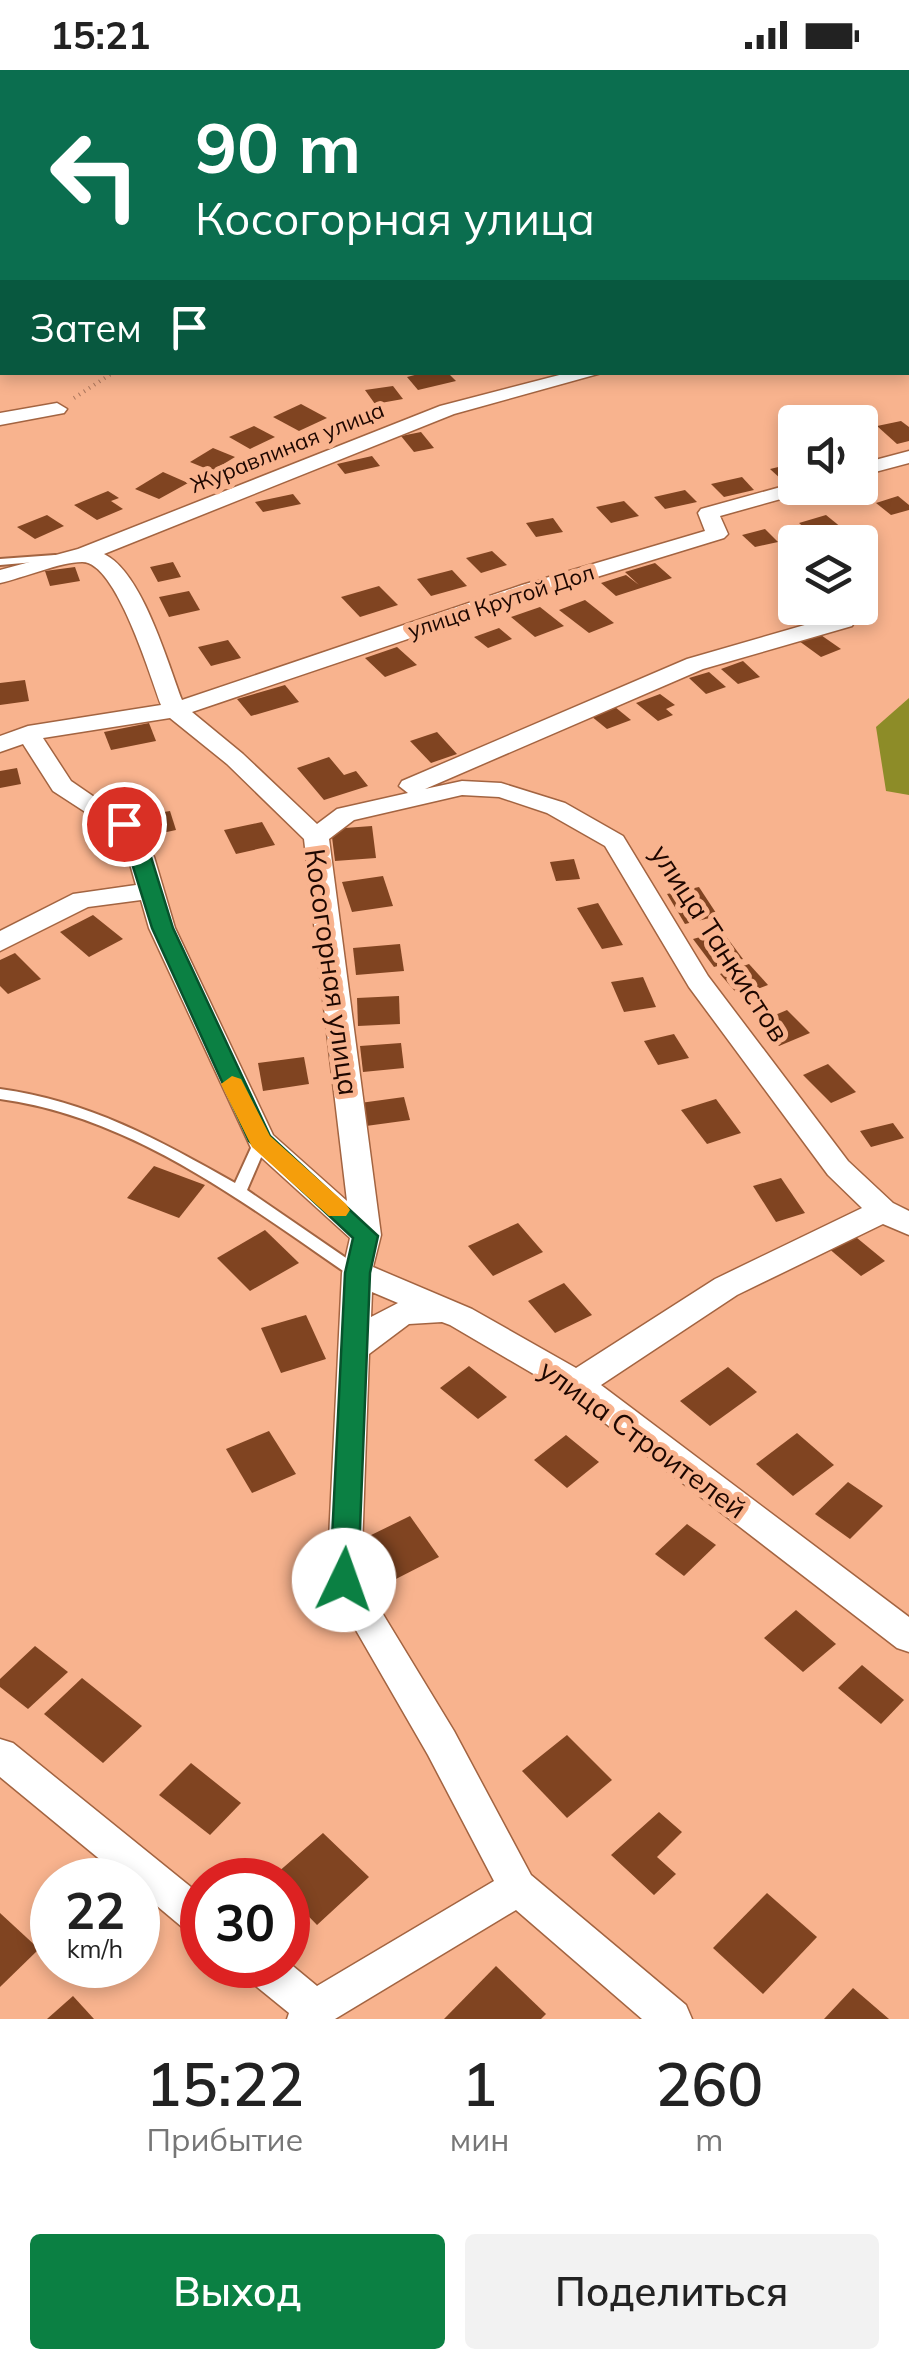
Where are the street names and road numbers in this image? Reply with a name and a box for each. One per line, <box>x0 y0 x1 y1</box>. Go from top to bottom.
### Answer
street label: Журавлиная улица <box>186 395 388 499</box>
street label: улица Крутой Дол <box>404 558 598 644</box>
street label: улица Танкистов <box>644 838 797 1048</box>
street label: Косогорная улица <box>298 846 367 1098</box>
street label: улица Строителей <box>533 1352 754 1526</box>

